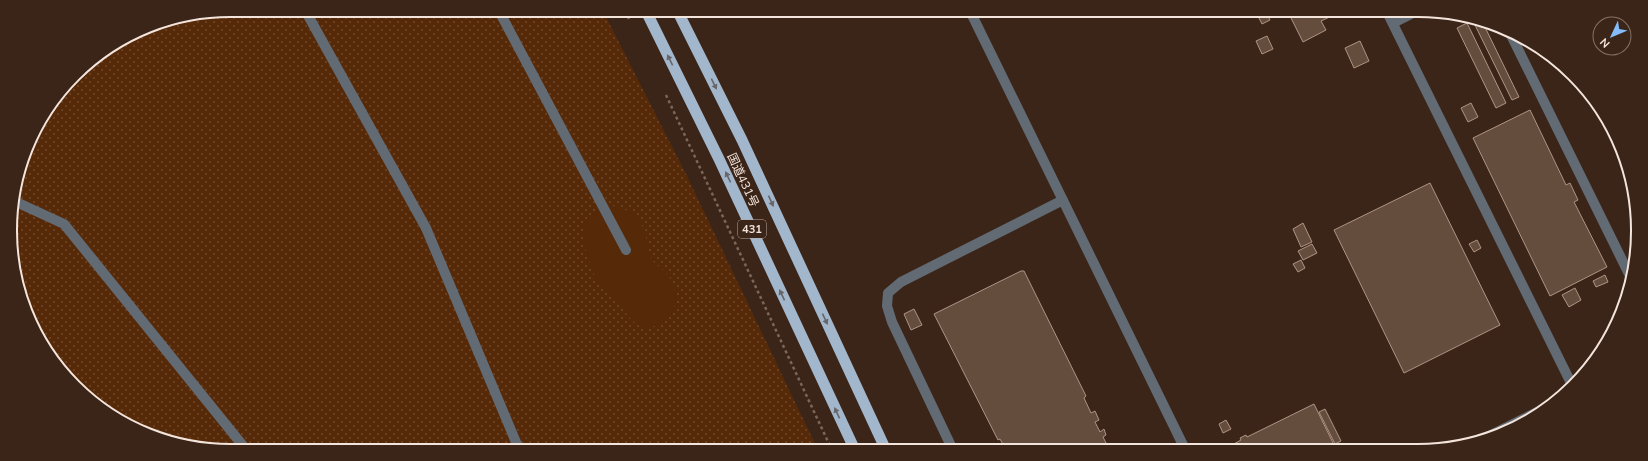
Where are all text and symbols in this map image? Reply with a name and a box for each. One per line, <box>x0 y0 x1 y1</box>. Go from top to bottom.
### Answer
north arrow <box>1592 16 1632 56</box>
text: N <box>1597 35 1613 51</box>
one-way arrow <box>667 55 673 66</box>
one-way arrow <box>711 78 718 90</box>
street label: 国道431号 <box>724 151 762 209</box>
one-way arrow <box>725 171 731 183</box>
one-way arrow <box>768 196 774 207</box>
road number: 431 <box>738 220 766 238</box>
one-way arrow <box>779 288 785 300</box>
one-way arrow <box>822 314 828 325</box>
one-way arrow <box>834 407 840 418</box>

